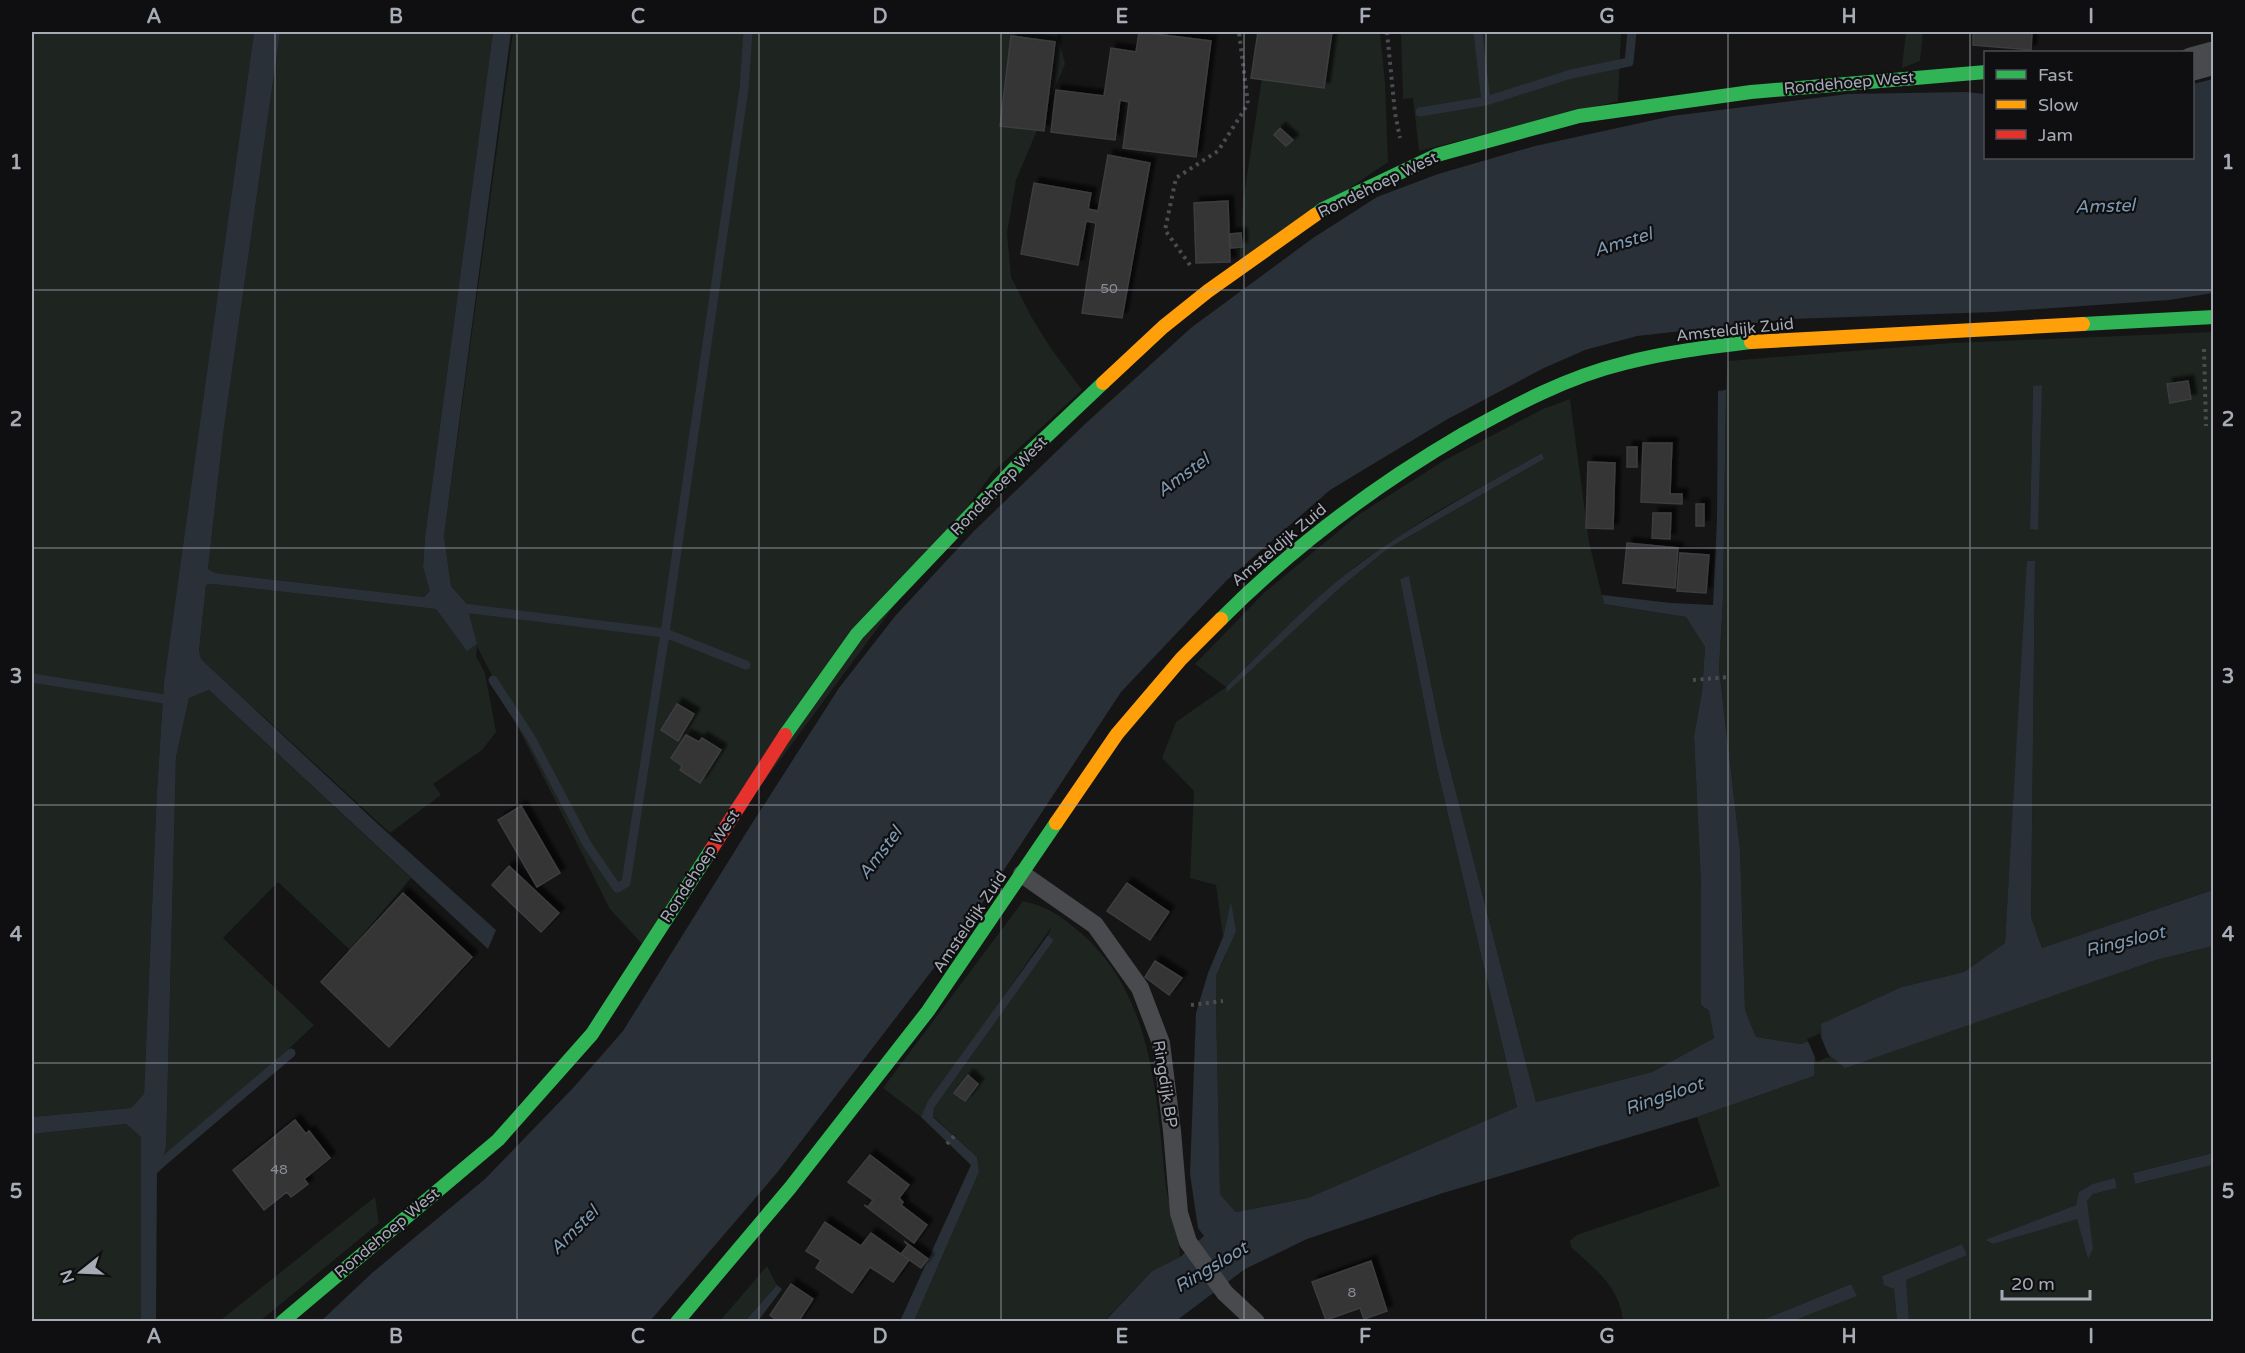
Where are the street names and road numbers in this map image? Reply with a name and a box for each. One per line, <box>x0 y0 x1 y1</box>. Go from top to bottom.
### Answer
street label: Rondehoep West <box>1783 67 1915 99</box>
street label: Rondehoep West <box>1315 147 1441 223</box>
street label: Amsteldijk Zuid <box>1675 314 1795 346</box>
street label: Rondehoep West <box>946 432 1052 540</box>
street label: Amsteldijk Zuid <box>1227 499 1331 591</box>
street label: Rondehoep West <box>656 806 744 926</box>
street label: Amsteldijk Zuid <box>929 867 1011 977</box>
street label: Ringdijk BP <box>1148 1039 1182 1129</box>
street label: Rondehoep West <box>330 1183 444 1283</box>

